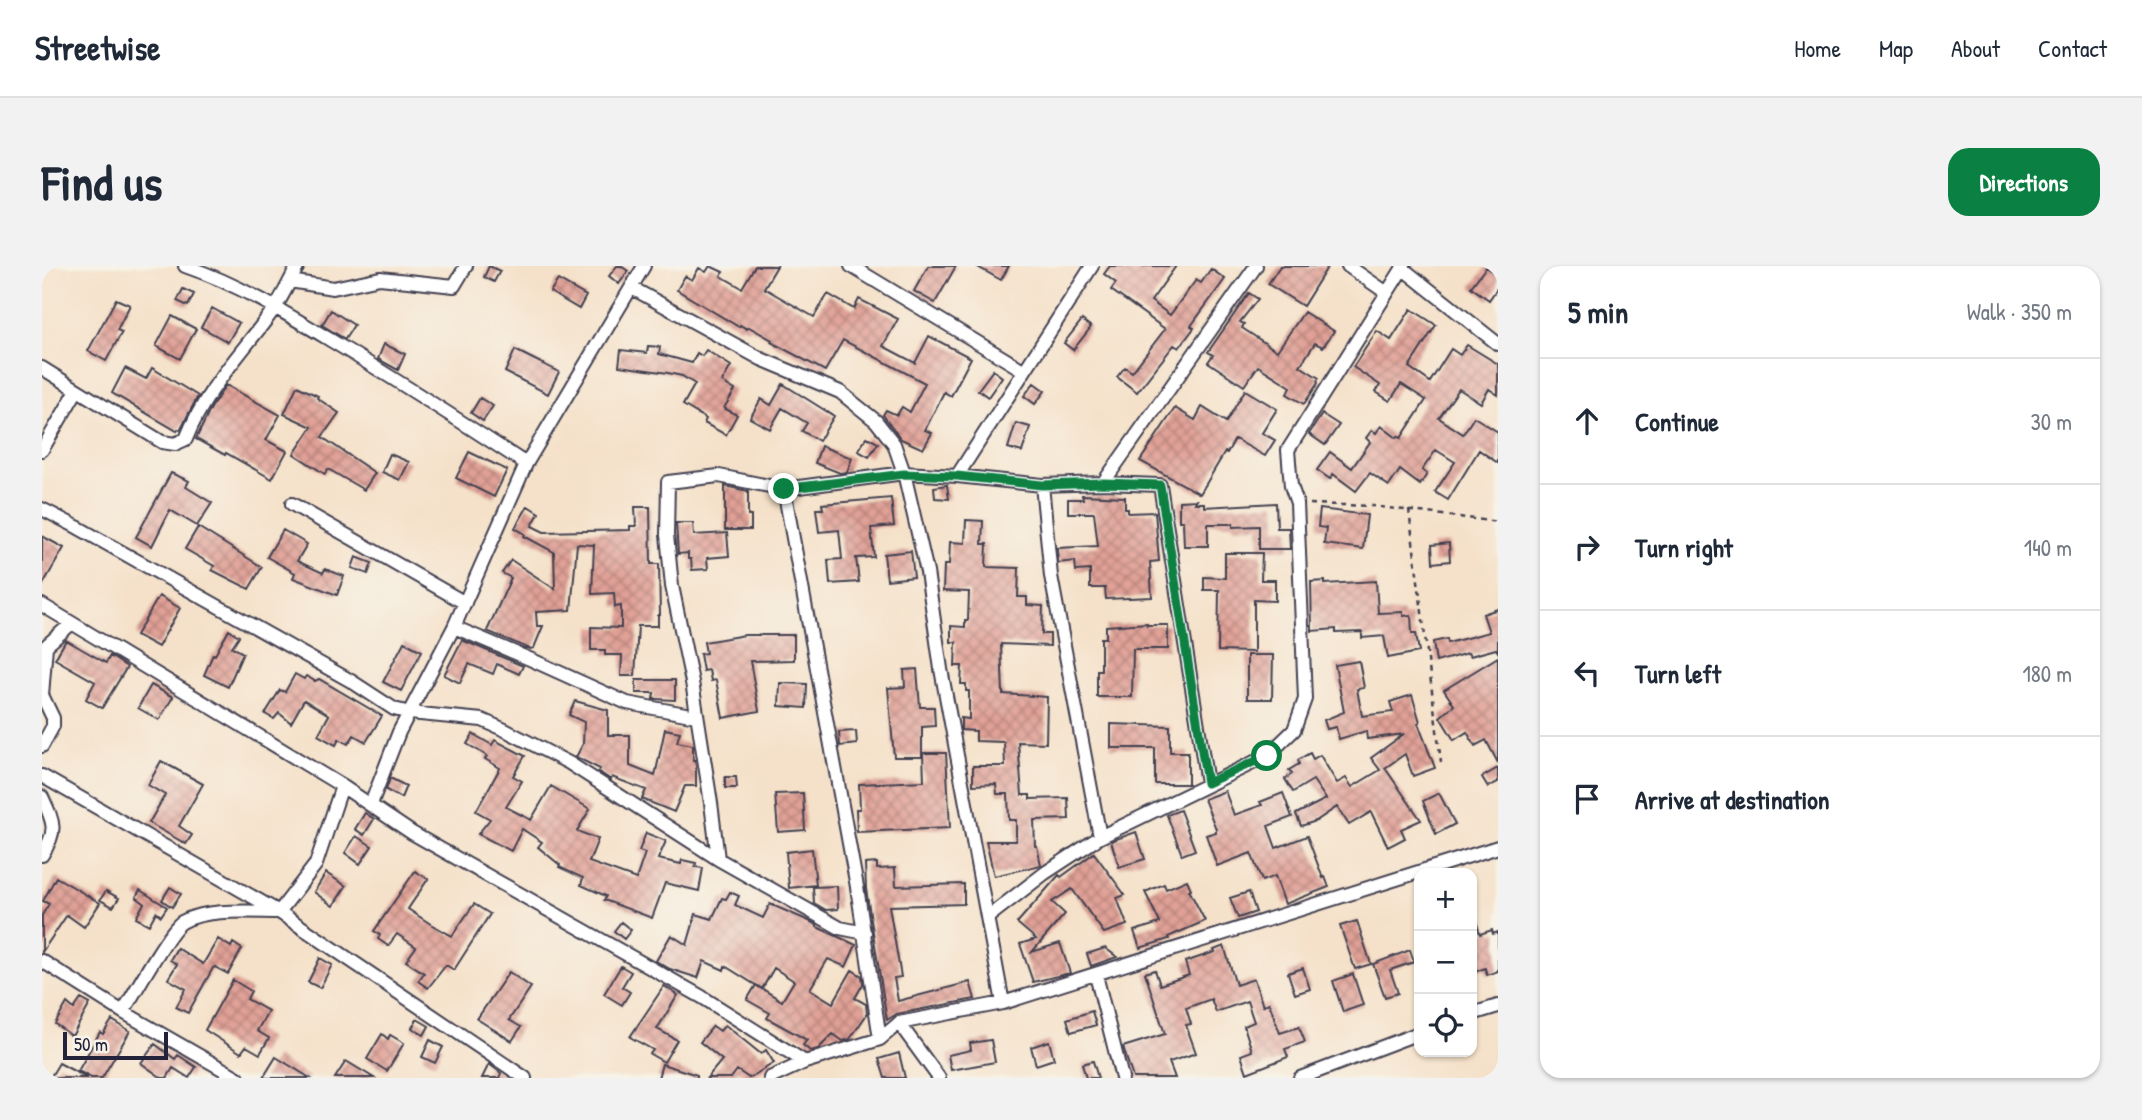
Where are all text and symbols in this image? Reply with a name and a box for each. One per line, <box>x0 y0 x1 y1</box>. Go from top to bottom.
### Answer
text: Streetwise <box>35 26 160 70</box>
text: Home <box>1794 32 1841 64</box>
text: Map <box>1879 32 1913 64</box>
text: About <box>1951 32 2000 64</box>
text: Contact <box>2038 32 2107 64</box>
button: Directions <box>1948 148 2100 216</box>
text: Find us <box>42 149 162 215</box>
text: 5 min <box>1568 292 1628 332</box>
text: Walk · 350 m <box>1967 296 2072 327</box>
icon: ahead <box>1568 402 1606 440</box>
text: Continue <box>1635 404 1719 439</box>
text: 30 m <box>2030 406 2072 437</box>
route end <box>768 473 799 504</box>
icon: right <box>1568 528 1606 566</box>
text: Turn right <box>1635 530 1733 565</box>
text: 140 m <box>2024 532 2072 563</box>
icon: left <box>1568 654 1606 692</box>
text: Turn left <box>1635 656 1721 691</box>
text: 180 m <box>2022 658 2072 689</box>
route start <box>1251 740 1282 771</box>
icon: arrive <box>1568 780 1606 818</box>
text: Arrive at destination <box>1635 782 1830 817</box>
map controls <box>1414 868 1477 1057</box>
button: + <box>1414 868 1477 931</box>
button: − <box>1414 931 1477 994</box>
button: locate <box>1414 994 1477 1057</box>
scale bar <box>63 1029 168 1061</box>
text: 50 m <box>74 1031 108 1057</box>

